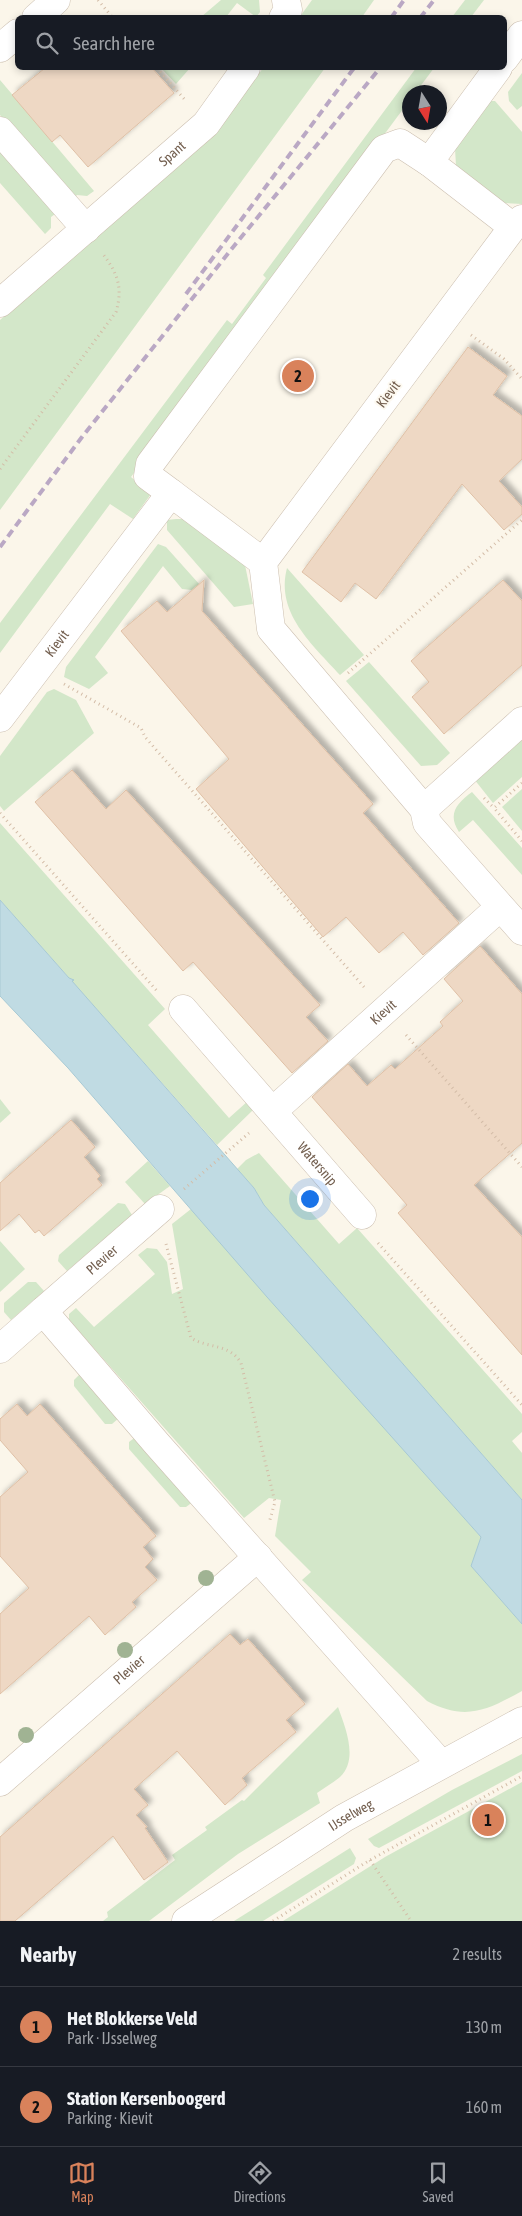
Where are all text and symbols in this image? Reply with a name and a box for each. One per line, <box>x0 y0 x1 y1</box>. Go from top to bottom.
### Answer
search box <box>15 15 507 70</box>
icon: search <box>33 29 61 57</box>
text: Search here <box>73 32 155 54</box>
north arrow <box>402 85 447 130</box>
street label: Spant <box>156 138 189 169</box>
pin: 2 <box>282 357 314 395</box>
street label: Kievit <box>373 377 403 411</box>
street label: Kievit <box>42 627 72 660</box>
street label: Kievit <box>367 996 399 1028</box>
street label: Watersnip <box>294 1139 341 1189</box>
your location <box>297 1186 323 1212</box>
street label: Plevier <box>83 1241 121 1278</box>
street label: Plevier <box>110 1651 148 1688</box>
street label: IJsselweg <box>326 1796 376 1834</box>
pin: 1 <box>472 1801 504 1839</box>
text: Nearby <box>20 1942 76 1966</box>
text: 2 results <box>452 1945 502 1963</box>
text: Het Blokkerse Veld <box>67 2007 197 2029</box>
text: 1 <box>32 2018 40 2036</box>
text: 130 m <box>466 2018 502 2036</box>
text: Park · IJsselweg <box>67 2029 157 2047</box>
text: Station Kersenboogerd <box>67 2087 225 2109</box>
text: 2 <box>32 2098 40 2116</box>
text: 160 m <box>466 2098 502 2116</box>
text: Parking · Kievit <box>67 2109 153 2127</box>
tab: Map <box>68 2159 96 2205</box>
tab: Directions <box>233 2159 286 2205</box>
tab: Saved <box>423 2159 454 2205</box>

